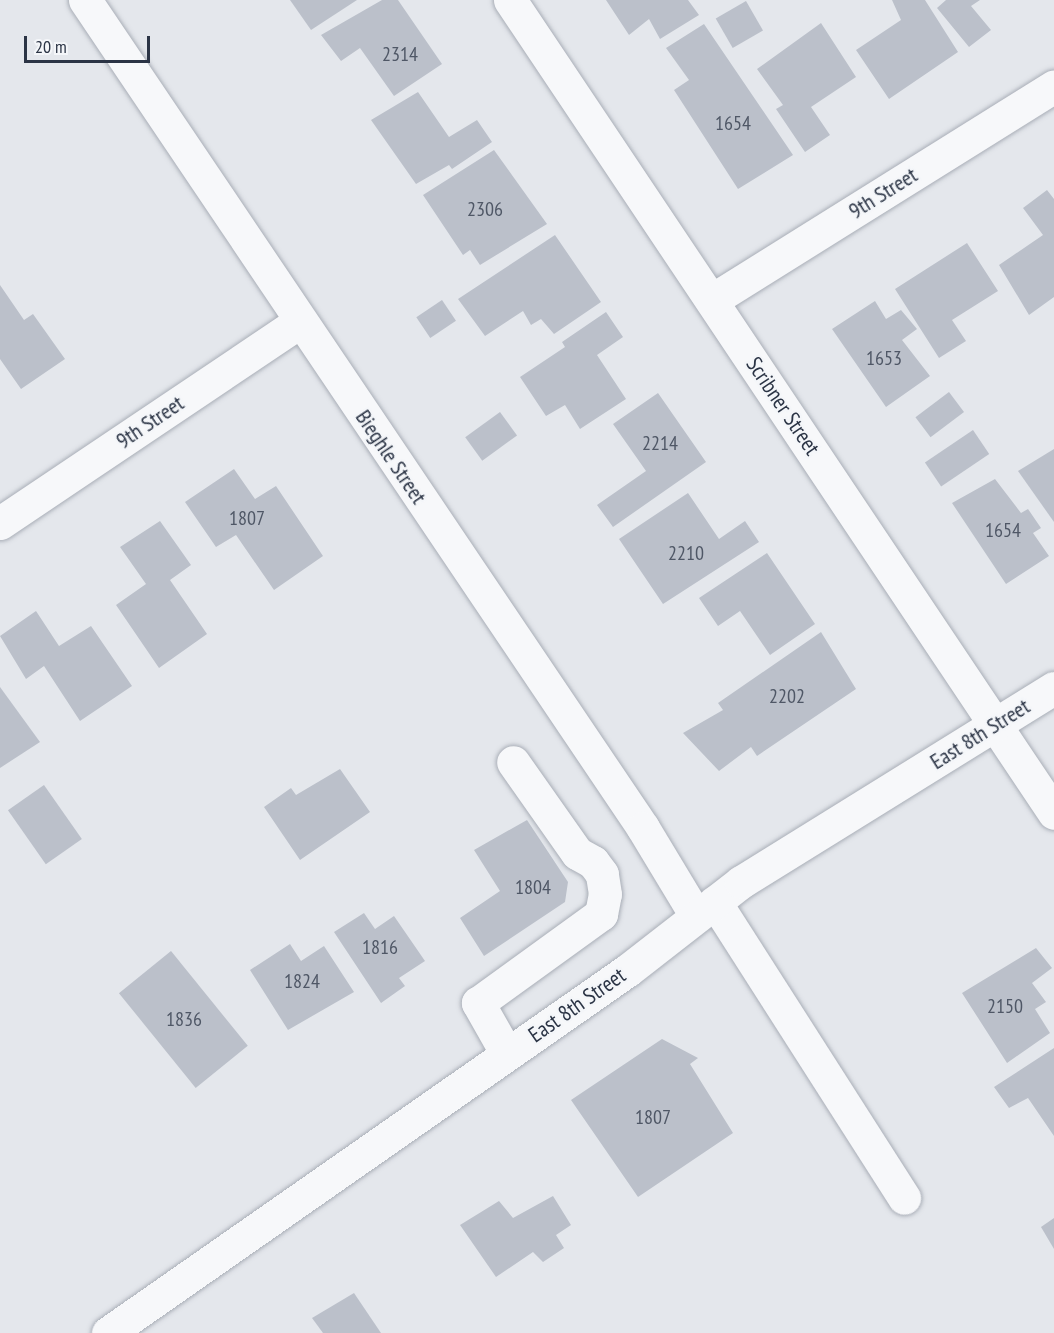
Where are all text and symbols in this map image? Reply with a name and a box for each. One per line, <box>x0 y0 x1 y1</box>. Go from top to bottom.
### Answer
scale bar <box>27 24 153 62</box>
text: 20 m <box>35 35 67 58</box>
house number: 2314 <box>382 42 418 66</box>
house number: 1654 <box>715 111 751 135</box>
street label: 9th Street <box>844 162 922 224</box>
house number: 2306 <box>467 197 503 221</box>
house number: 1653 <box>866 346 902 370</box>
street label: Scribner Street <box>741 352 825 460</box>
street label: 9th Street <box>111 390 189 454</box>
street label: Bieghle Street <box>350 405 432 509</box>
house number: 2214 <box>642 431 678 455</box>
house number: 1807 <box>229 506 265 530</box>
house number: 1654 <box>985 518 1021 542</box>
house number: 2210 <box>668 541 704 565</box>
house number: 2202 <box>769 684 805 708</box>
street label: East 8th Street <box>925 693 1035 775</box>
house number: 1804 <box>515 875 551 899</box>
house number: 1816 <box>362 935 398 959</box>
street label: East 8th Street <box>523 962 631 1048</box>
house number: 1824 <box>284 969 320 993</box>
house number: 2150 <box>987 994 1023 1018</box>
house number: 1836 <box>166 1007 202 1031</box>
house number: 1807 <box>635 1105 671 1129</box>

